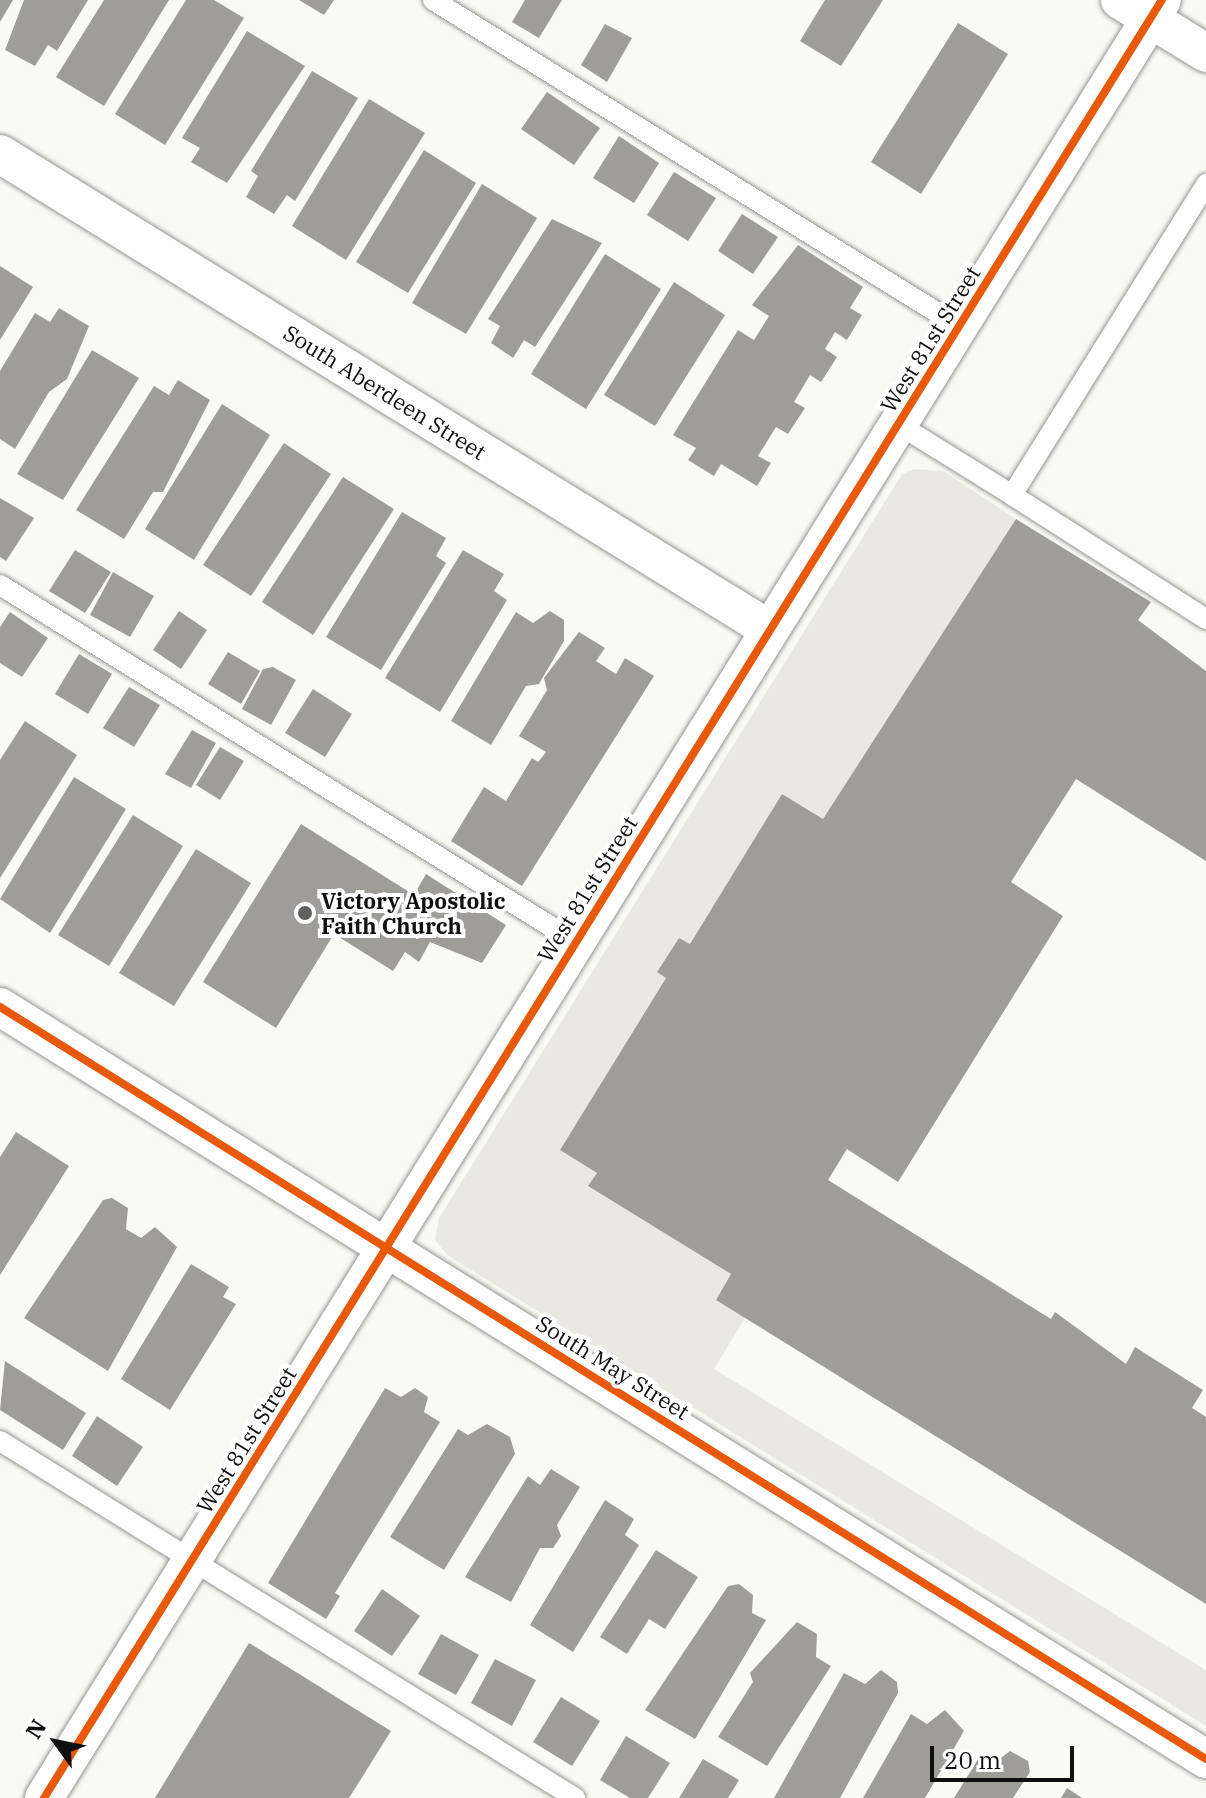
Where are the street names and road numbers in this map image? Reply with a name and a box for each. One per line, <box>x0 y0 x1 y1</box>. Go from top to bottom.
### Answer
street label: West 81st Street <box>875 261 985 417</box>
street label: South Aberdeen Street <box>279 319 491 465</box>
street label: West 81st Street <box>532 811 642 967</box>
street label: South May Street <box>532 1309 694 1425</box>
street label: West 81st Street <box>191 1362 301 1518</box>

